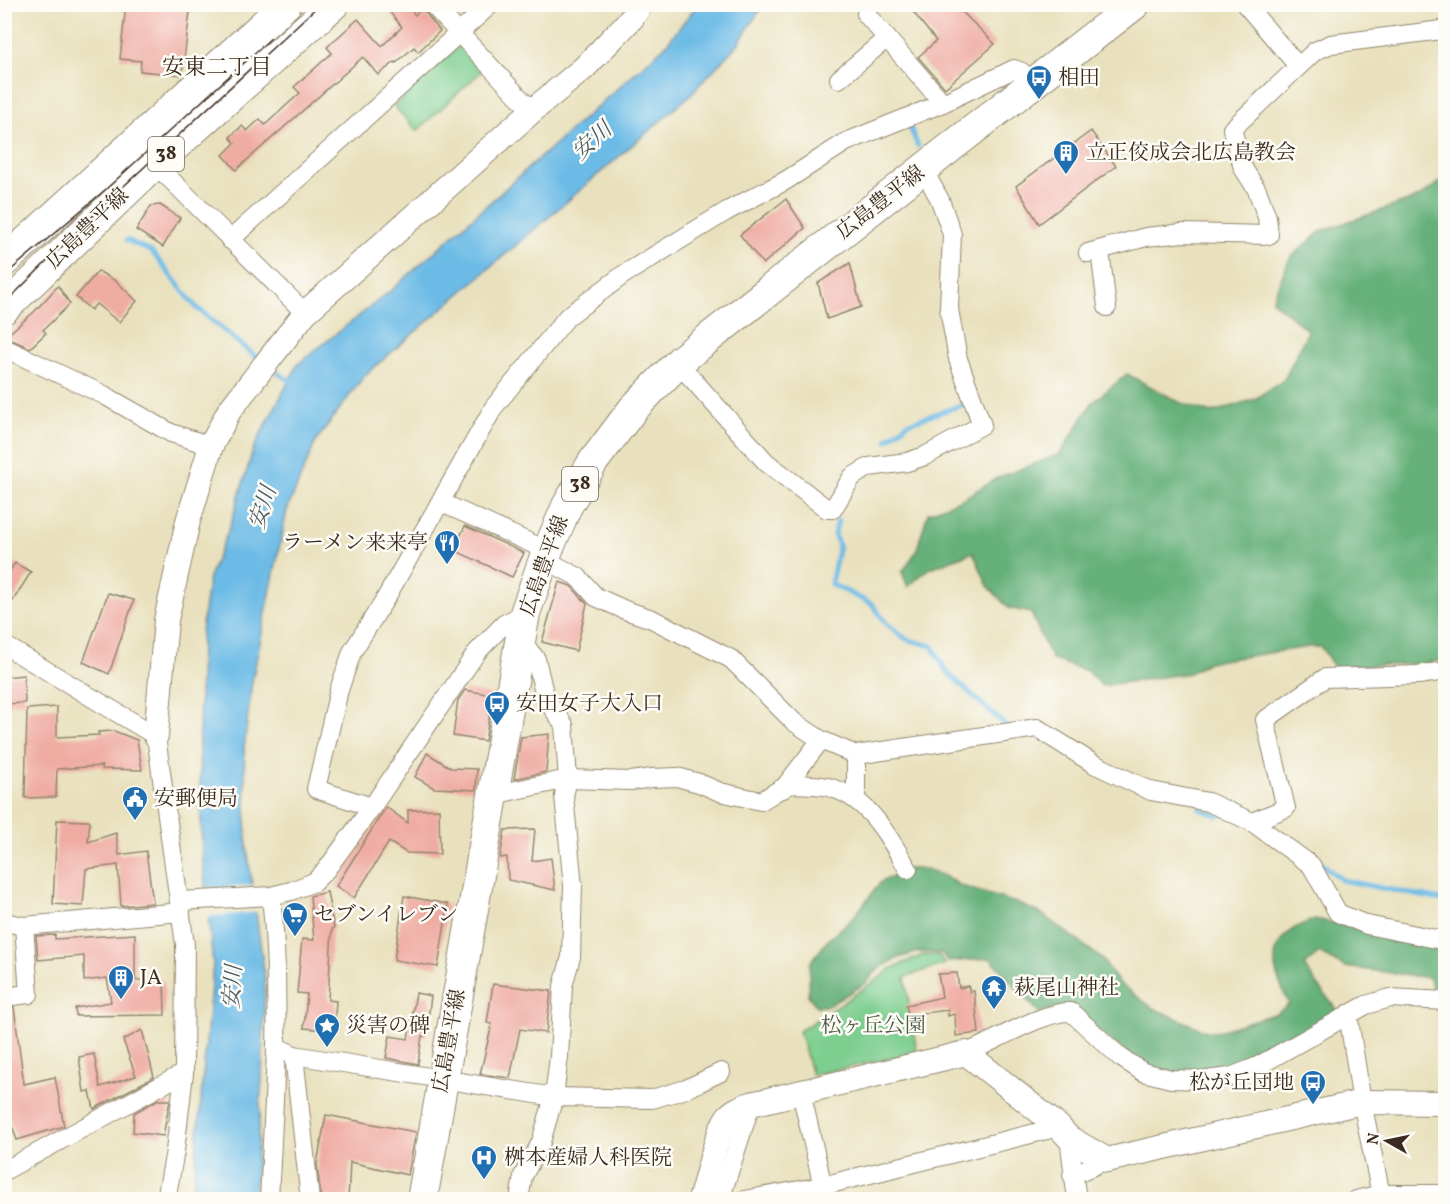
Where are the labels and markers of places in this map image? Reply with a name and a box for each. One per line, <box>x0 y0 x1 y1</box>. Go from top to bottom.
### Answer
bus stop icon: 相田 <box>1024 63 1054 101</box>
place label: 相田 <box>1058 64 1100 93</box>
building icon: 立正佼成会北広島教会 <box>1051 138 1081 176</box>
place label: 立正佼成会北広島教会 <box>1086 139 1296 168</box>
restaurant icon: ラーメン来来亭 <box>432 528 462 566</box>
place label: ラーメン来来亭 <box>282 529 428 558</box>
bus stop icon: 安田女子大入口 <box>482 689 512 727</box>
place label: 安田女子大入口 <box>516 690 663 719</box>
public building icon: 安郵便局 <box>120 784 150 822</box>
place label: 安郵便局 <box>154 785 238 814</box>
supermarket icon: セブンイレブン <box>280 900 310 938</box>
place label: セブンイレブン <box>314 901 458 930</box>
building icon: JA <box>106 963 136 1001</box>
place label: JA <box>140 964 162 993</box>
temple icon: 萩尾山神社 <box>979 973 1009 1011</box>
place label: 萩尾山神社 <box>1014 974 1119 1003</box>
place icon: 災害の碑 <box>312 1011 342 1049</box>
place label: 災害の碑 <box>346 1012 430 1041</box>
bus stop icon: 松が丘団地 <box>1298 1068 1328 1106</box>
place label: 松が丘団地 <box>1189 1069 1294 1098</box>
hospital icon: 桝本産婦人科医院 <box>469 1143 499 1181</box>
place label: 桝本産婦人科医院 <box>504 1144 672 1173</box>

